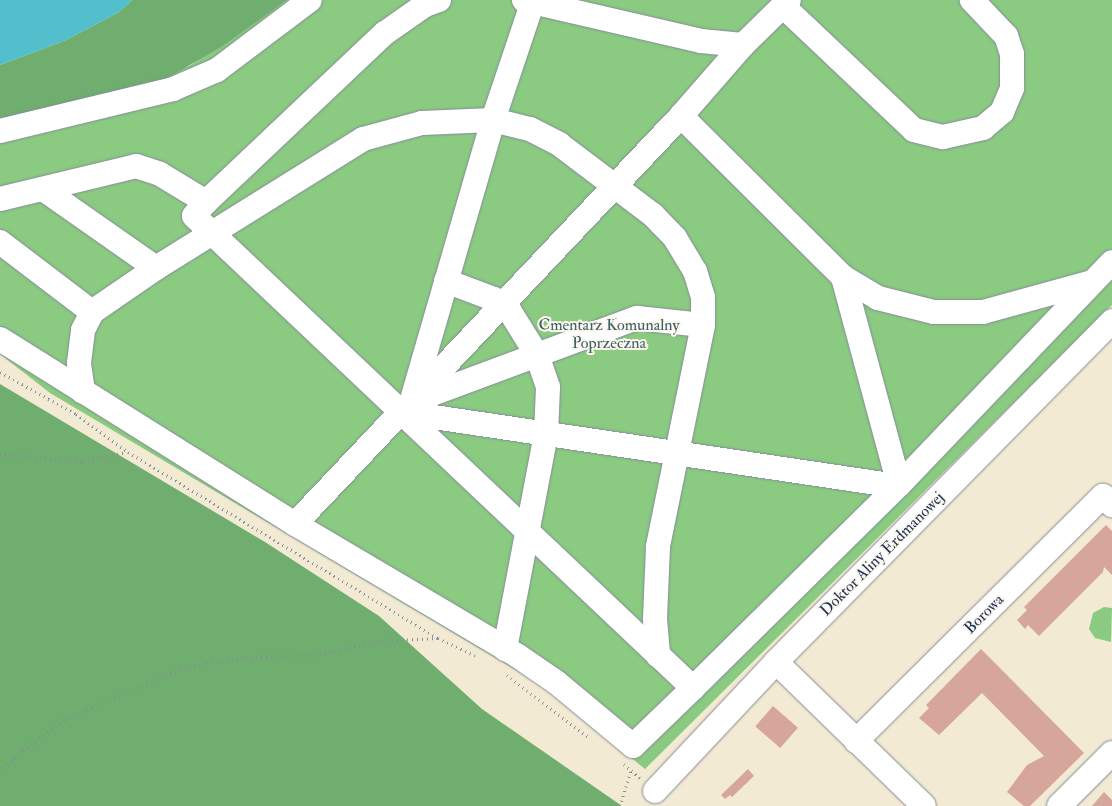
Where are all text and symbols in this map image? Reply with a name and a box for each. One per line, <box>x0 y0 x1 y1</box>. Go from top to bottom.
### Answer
park label: Cmentarz Komunalny Poprzeczna <box>539 315 679 353</box>
street label: Doktor Aliny Erdmanowej <box>816 488 948 620</box>
street label: Borowa <box>960 590 1008 638</box>

